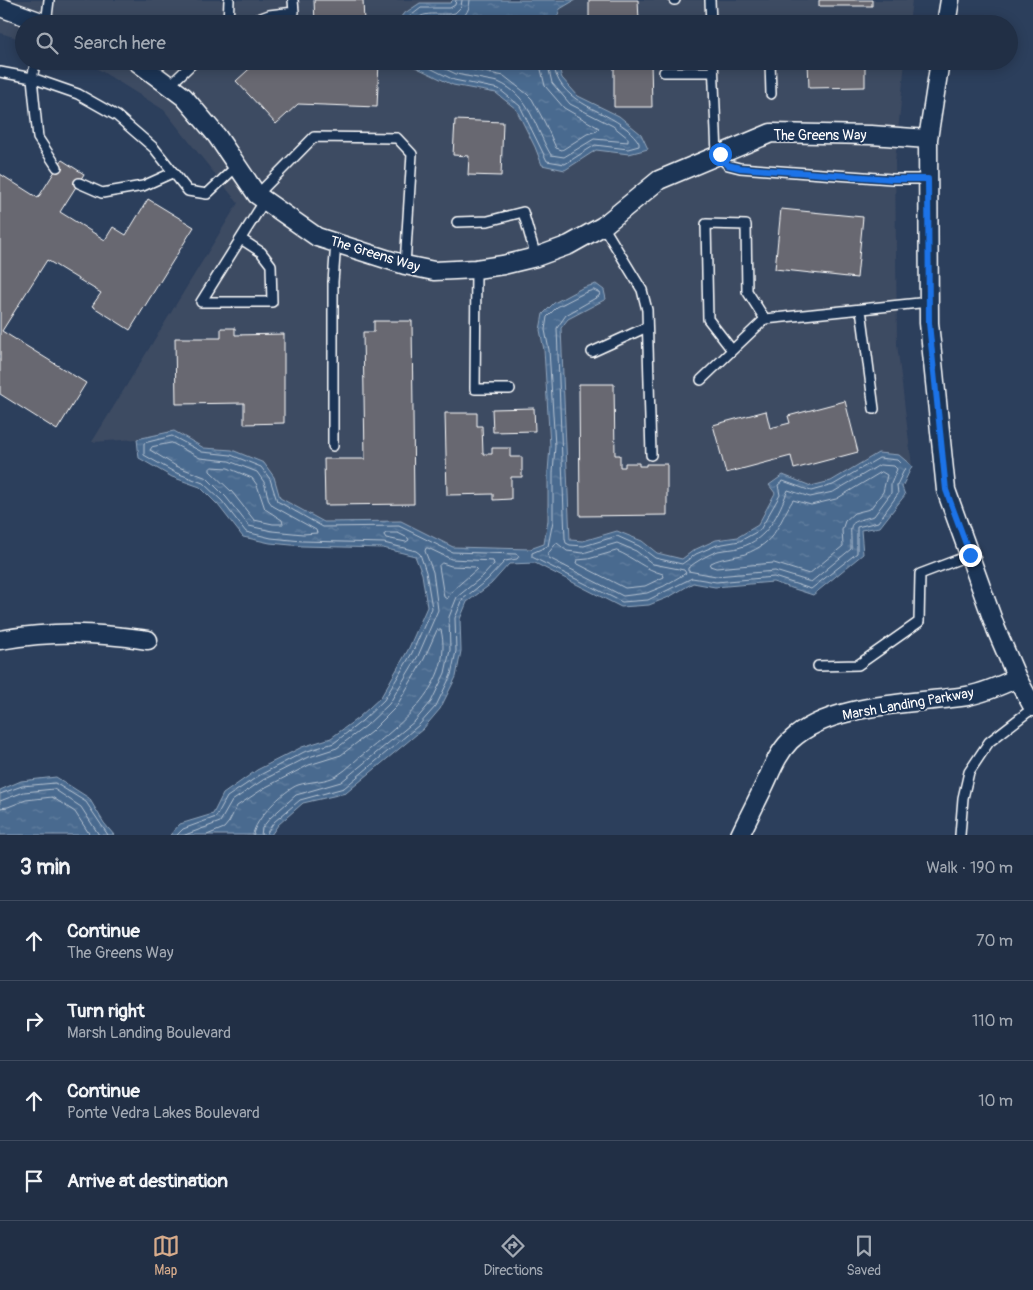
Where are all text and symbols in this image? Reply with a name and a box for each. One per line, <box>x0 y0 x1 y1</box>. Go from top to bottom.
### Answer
search box <box>15 15 1018 70</box>
icon: search <box>33 29 61 57</box>
text: Search here <box>73 31 166 55</box>
street label: The Greens Way <box>773 127 867 144</box>
route start <box>709 143 732 166</box>
street label: The Greens Way <box>328 232 422 276</box>
route end <box>959 544 982 567</box>
street label: Marsh Landing Parkway <box>841 684 975 724</box>
text: 3 min <box>20 854 70 881</box>
text: Walk · 190 m <box>926 858 1013 878</box>
text: Continue <box>67 919 140 943</box>
icon: ahead <box>20 927 48 955</box>
text: 70 m <box>976 931 1013 951</box>
text: The Greens Way <box>67 943 174 963</box>
text: Turn right <box>67 999 145 1023</box>
icon: right <box>20 1007 48 1035</box>
text: 110 m <box>972 1011 1013 1031</box>
text: Marsh Landing Boulevard <box>67 1023 231 1043</box>
text: Continue <box>67 1079 140 1103</box>
icon: ahead <box>20 1087 48 1115</box>
text: 10 m <box>978 1091 1013 1111</box>
text: Ponte Vedra Lakes Boulevard <box>67 1103 260 1123</box>
icon: arrive <box>20 1167 48 1195</box>
text: Arrive at destination <box>67 1169 228 1193</box>
tab: Map <box>152 1232 180 1279</box>
tab: Directions <box>483 1232 543 1279</box>
tab: Saved <box>846 1232 881 1279</box>

